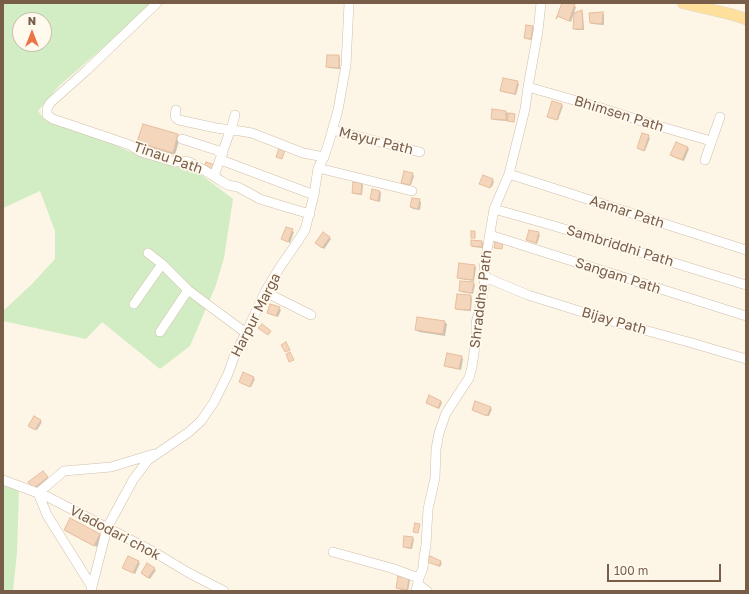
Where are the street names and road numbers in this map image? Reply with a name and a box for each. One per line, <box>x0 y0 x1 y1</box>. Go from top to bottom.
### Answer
street label: Bhimsen Path <box>572 92 666 136</box>
street label: Mayur Path <box>337 124 415 158</box>
street label: Tinau Path <box>131 138 205 178</box>
street label: Aamar Path <box>588 192 666 232</box>
street label: Sambriddhi Path <box>564 222 676 270</box>
street label: Shraddha Path <box>467 249 495 349</box>
street label: Sangam Path <box>573 254 663 298</box>
street label: Harpur Marga <box>228 270 284 360</box>
street label: Bijay Path <box>580 304 648 338</box>
street label: Vladodari chok <box>67 502 163 564</box>

